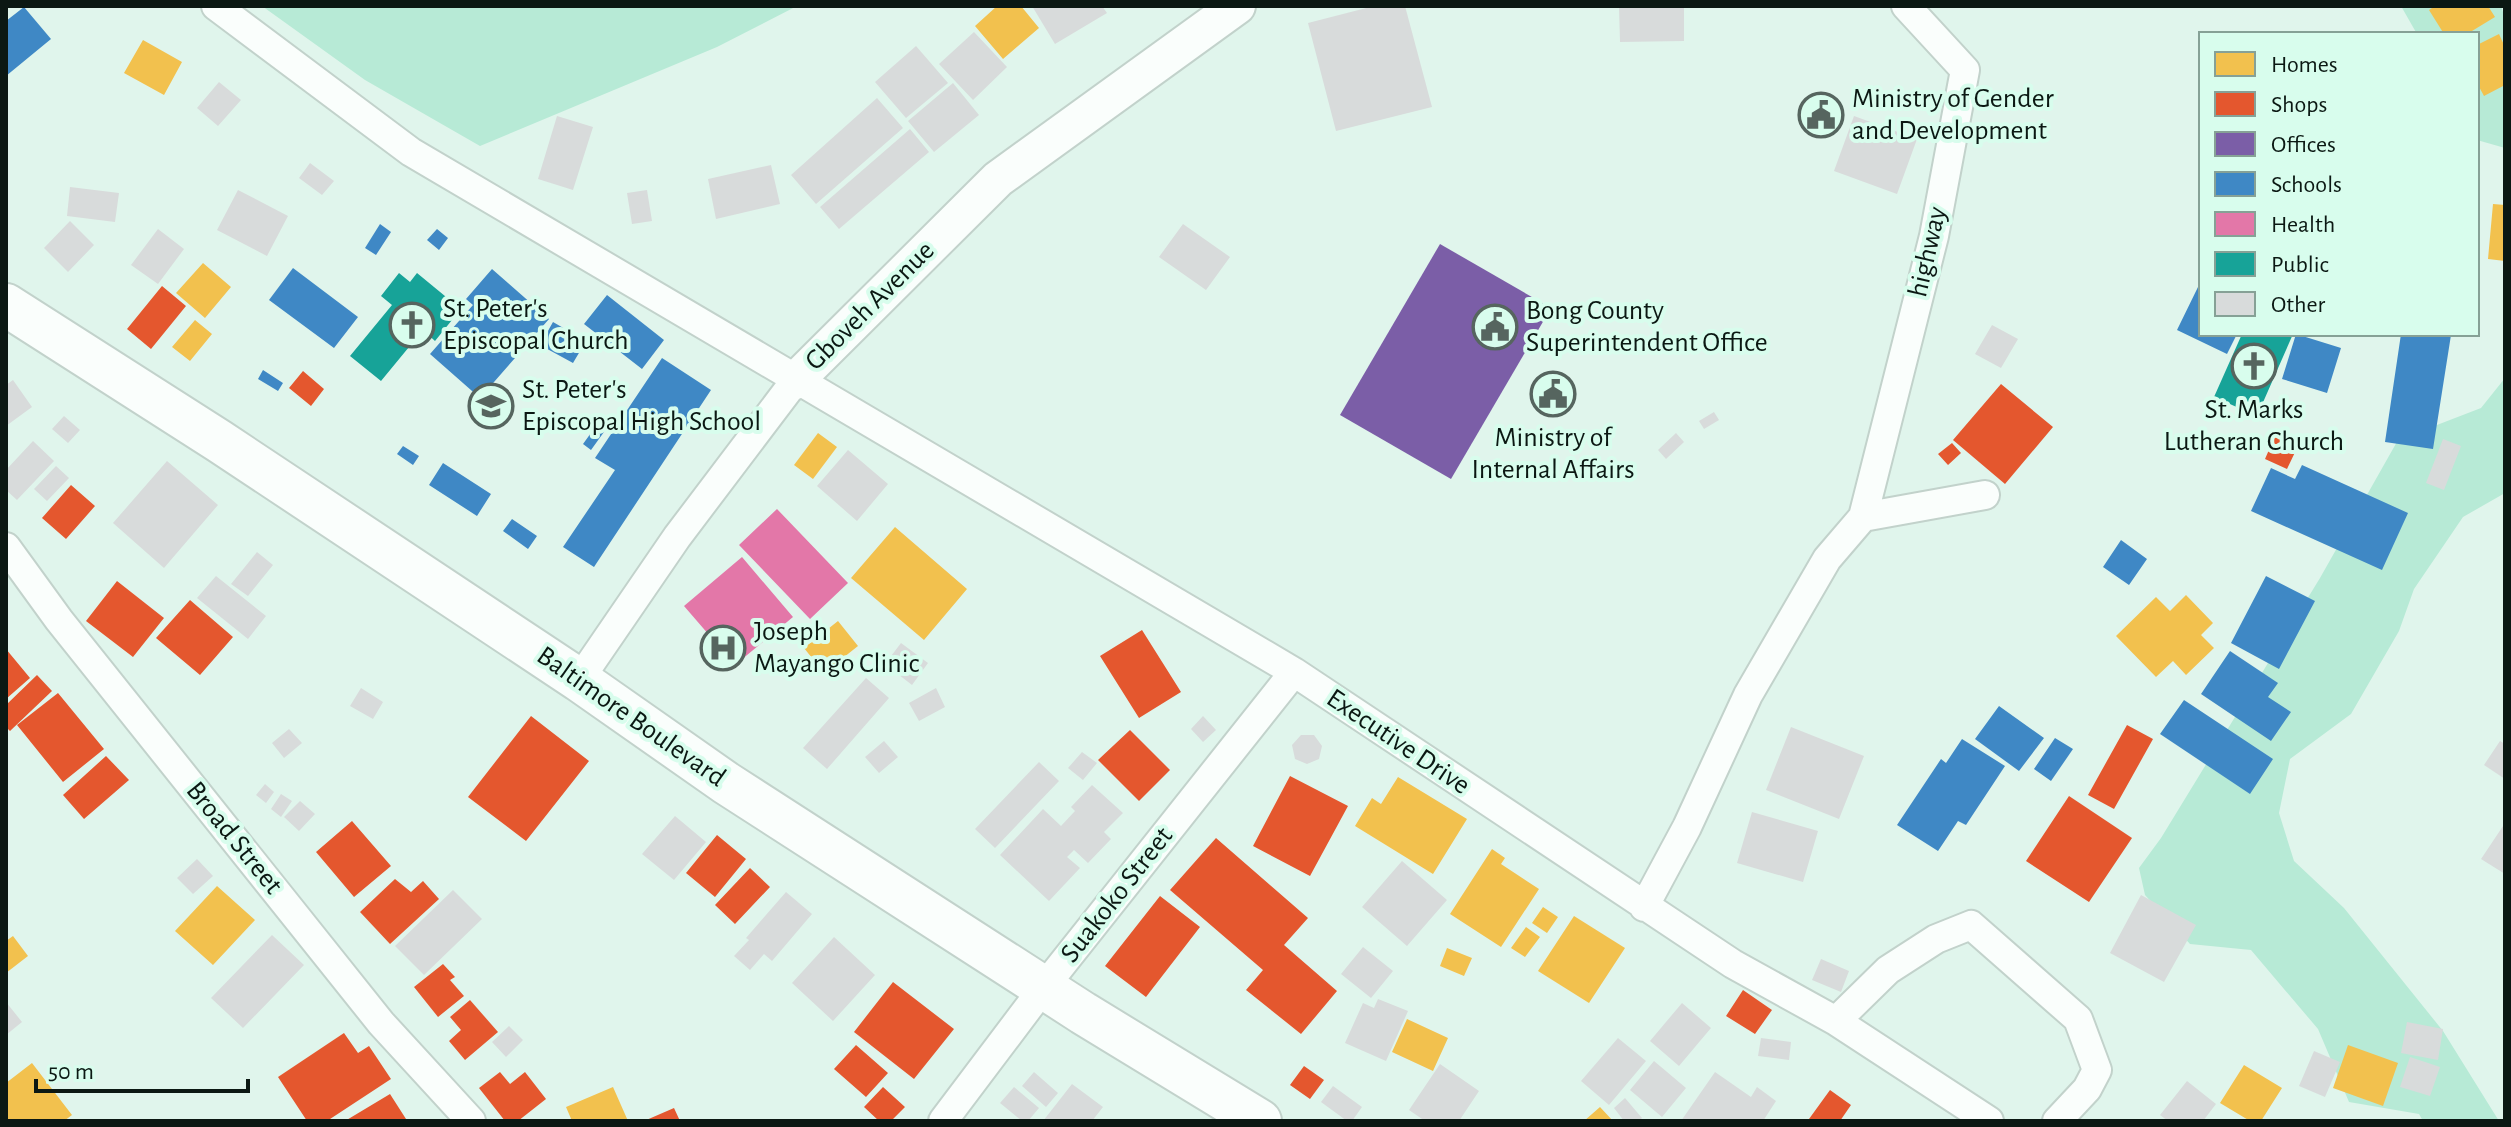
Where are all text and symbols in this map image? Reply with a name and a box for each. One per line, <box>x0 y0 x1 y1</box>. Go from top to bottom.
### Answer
legend <box>2199 32 2479 336</box>
text: Homes <box>2271 53 2338 77</box>
place label: Ministry of Gender and Development <box>1852 85 2054 145</box>
public building icon: Ministry of Gender and Development <box>1797 91 1845 139</box>
text: Shops <box>2271 93 2327 117</box>
text: Offices <box>2271 133 2336 157</box>
text: Schools <box>2271 173 2342 197</box>
street label: highway <box>1904 204 1952 300</box>
text: Health <box>2271 213 2335 237</box>
street label: Gboveh Avenue <box>800 236 940 376</box>
text: Public <box>2271 253 2329 277</box>
text: Other <box>2271 293 2325 317</box>
place label: St. Peter's Episcopal Church <box>443 295 629 355</box>
place label: Bong County Superintendent Office <box>1526 297 1768 357</box>
church icon: St. Peter's Episcopal Church <box>388 301 436 349</box>
public building icon: Bong County Superintendent Office <box>1471 303 1519 351</box>
church icon: St. Marks Lutheran Church <box>2230 342 2278 390</box>
public building icon: Ministry of Internal Affairs <box>1529 370 1577 418</box>
place label: St. Peter's Episcopal High School <box>522 376 761 436</box>
school or university icon: St. Peter's Episcopal High School <box>467 382 515 430</box>
place label: St. Marks Lutheran Church <box>2164 396 2344 456</box>
place label: Ministry of Internal Affairs <box>1471 424 1635 484</box>
place label: Joseph Mayango Clinic <box>754 618 919 678</box>
hospital icon: Joseph Mayango Clinic <box>699 624 747 672</box>
street label: Baltimore Boulevard <box>532 642 730 792</box>
street label: Executive Drive <box>1321 684 1475 800</box>
street label: Broad Street <box>180 777 288 899</box>
street label: Suakoko Street <box>1056 822 1178 968</box>
scale bar <box>36 1043 248 1093</box>
text: 50 m <box>48 1060 94 1084</box>

